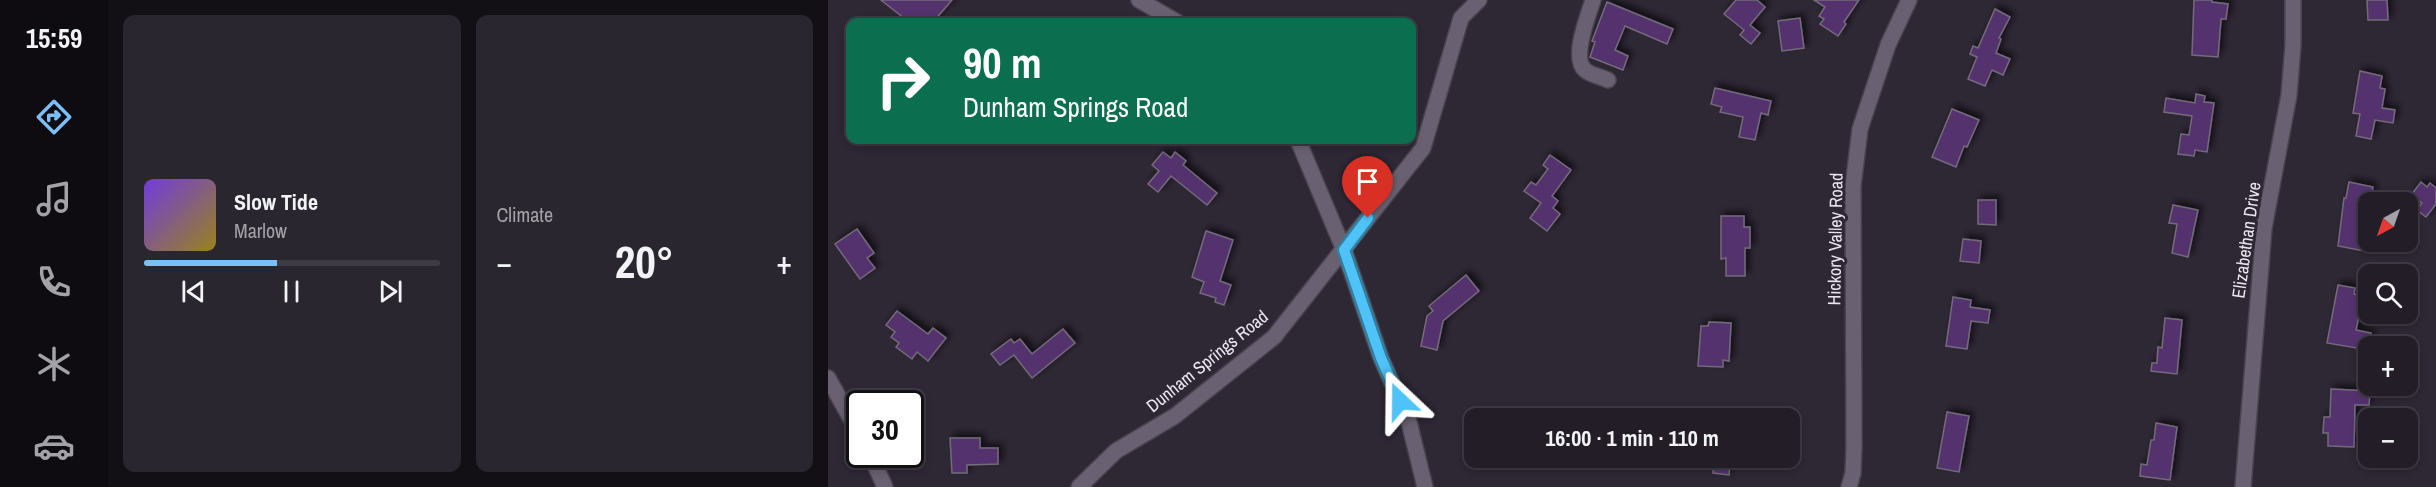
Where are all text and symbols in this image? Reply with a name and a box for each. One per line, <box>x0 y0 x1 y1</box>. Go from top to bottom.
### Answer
text: 15:59 <box>26 20 82 56</box>
text: 90 m <box>963 35 1042 91</box>
icon: right <box>864 42 942 120</box>
text: Dunham Springs Road <box>963 89 1188 125</box>
icon: directions <box>33 96 75 138</box>
pin <box>1342 156 1393 218</box>
icon: arrive <box>1351 165 1384 198</box>
street label: Hickory Valley Road <box>1821 172 1849 306</box>
icon: music <box>33 178 75 220</box>
street label: Elizabethan Drive <box>2225 180 2267 300</box>
text: Slow Tide <box>234 187 318 217</box>
north arrow <box>2358 192 2418 252</box>
map controls <box>2358 192 2418 468</box>
text: Climate <box>497 201 553 228</box>
text: Marlow <box>234 217 287 244</box>
text: 20° <box>615 231 674 292</box>
text: − <box>497 240 512 284</box>
text: + <box>776 240 792 284</box>
icon: phone <box>33 261 75 303</box>
button: search <box>2358 264 2418 324</box>
icon: previous <box>177 275 210 308</box>
icon: pause <box>275 275 308 308</box>
icon: next <box>374 275 407 308</box>
street label: Dunham Springs Road <box>1141 304 1273 418</box>
button: + <box>2358 336 2418 396</box>
icon: climate <box>33 343 75 385</box>
position arrow <box>1368 369 1432 433</box>
speed limit sign: 30 <box>846 390 924 468</box>
button: − <box>2358 408 2418 468</box>
text: 16:00 · 1 min · 110 m <box>1545 423 1719 453</box>
icon: car <box>33 425 75 467</box>

